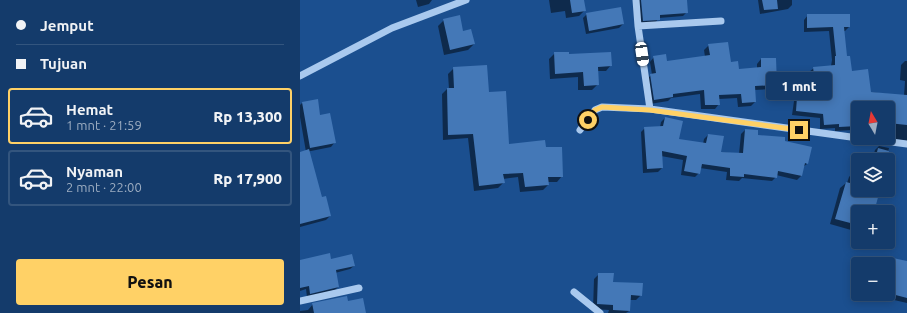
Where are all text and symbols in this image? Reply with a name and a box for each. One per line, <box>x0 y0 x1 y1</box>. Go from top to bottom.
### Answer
text: Jemput <box>40 17 94 34</box>
car <box>634 41 650 67</box>
text: Tujuan <box>40 55 87 72</box>
callout: 1 mnt <box>766 72 832 100</box>
text: 1 mnt <box>781 79 817 93</box>
icon: car <box>18 98 54 134</box>
text: Hemat <box>66 101 113 118</box>
north arrow <box>851 101 895 145</box>
map controls <box>851 101 895 301</box>
text: Rp 13,300 <box>213 108 282 125</box>
route start <box>579 111 597 129</box>
text: 1 mnt · 21:59 <box>66 118 142 132</box>
route end <box>790 121 808 139</box>
button: layers <box>851 153 895 197</box>
icon: car <box>18 160 54 196</box>
text: Nyaman <box>66 163 123 180</box>
text: Rp 17,900 <box>213 170 282 187</box>
text: 2 mnt · 22:00 <box>66 180 142 194</box>
button: + <box>851 205 895 249</box>
button: − <box>851 257 895 301</box>
button: Pesan <box>16 259 284 305</box>

